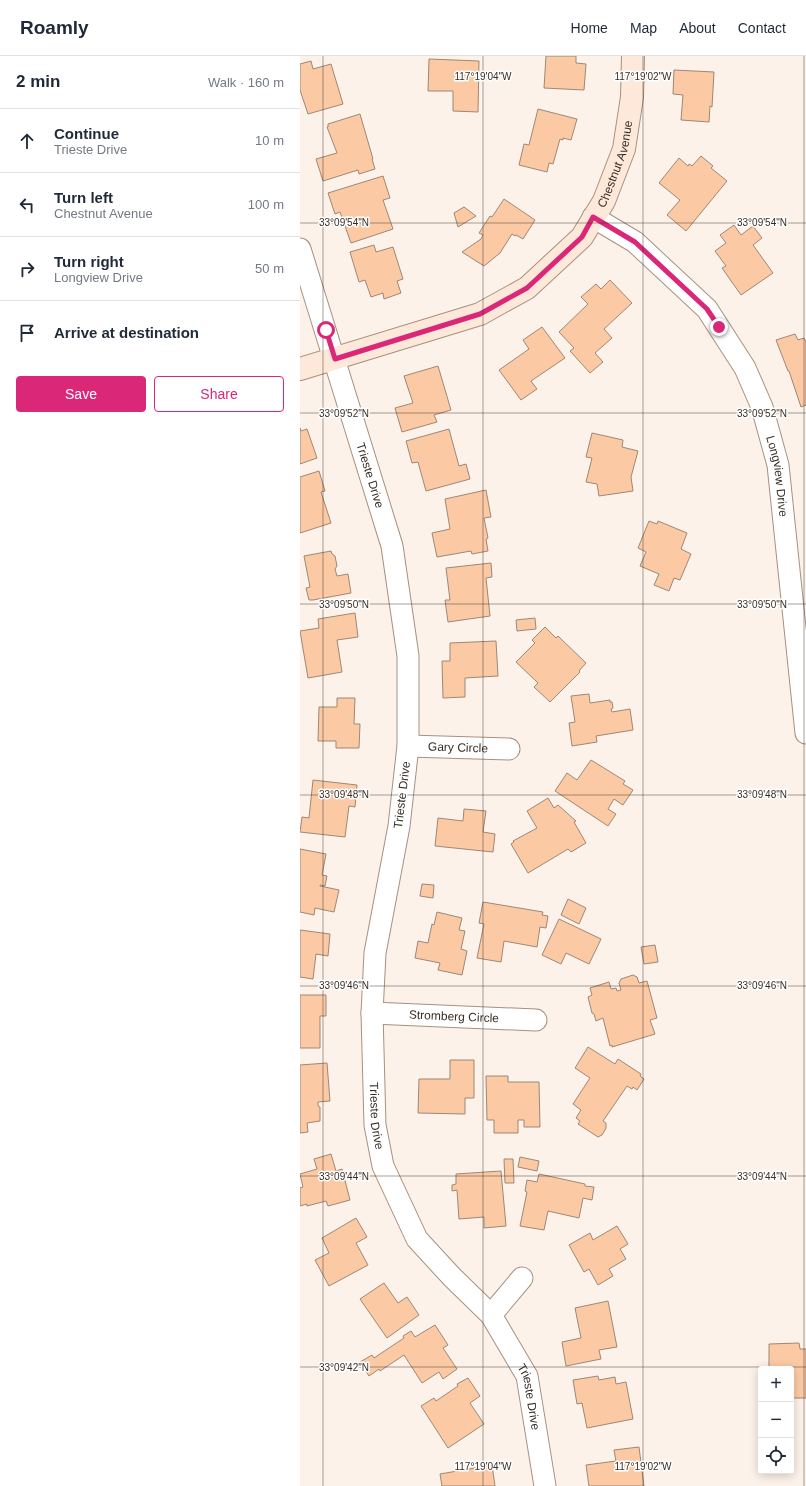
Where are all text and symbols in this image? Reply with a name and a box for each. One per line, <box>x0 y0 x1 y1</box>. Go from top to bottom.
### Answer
text: Roamly <box>20 17 89 38</box>
text: Home <box>571 20 608 36</box>
text: Map <box>630 20 657 36</box>
text: About <box>679 20 716 36</box>
text: Contact <box>738 20 786 36</box>
text: 117°19'04"W <box>454 71 512 82</box>
text: 117°19'02"W <box>614 71 672 82</box>
text: 2 min <box>16 72 60 91</box>
text: Walk · 160 m <box>208 75 284 90</box>
street label: Chestnut Avenue <box>594 119 635 210</box>
text: Continue <box>54 125 119 142</box>
icon: ahead <box>16 130 38 152</box>
text: 10 m <box>255 133 284 148</box>
text: Trieste Drive <box>54 142 127 157</box>
text: Turn left <box>54 189 113 206</box>
icon: left <box>16 194 38 216</box>
text: 100 m <box>248 197 284 212</box>
text: Chestnut Avenue <box>54 206 153 221</box>
text: 33°09'54"N <box>319 217 369 228</box>
text: 33°09'54"N <box>737 217 787 228</box>
text: Turn right <box>54 253 124 270</box>
icon: right <box>16 258 38 280</box>
text: 50 m <box>255 261 284 276</box>
text: Longview Drive <box>54 270 143 285</box>
route end <box>710 318 728 336</box>
route start <box>317 321 335 339</box>
icon: arrive <box>16 322 38 344</box>
text: Arrive at destination <box>54 324 199 341</box>
button: Save <box>16 376 146 412</box>
button: Share <box>154 376 284 412</box>
text: 33°09'52"N <box>319 408 369 419</box>
text: 33°09'52"N <box>737 408 787 419</box>
street label: Longview Drive <box>763 434 790 518</box>
street label: Trieste Drive <box>353 441 387 510</box>
text: 33°09'50"N <box>319 599 369 610</box>
text: 33°09'50"N <box>737 599 787 610</box>
street label: Gary Circle <box>428 740 489 755</box>
street label: Trieste Drive <box>391 760 413 829</box>
text: 33°09'48"N <box>319 789 369 800</box>
text: 33°09'48"N <box>737 789 787 800</box>
text: 33°09'46"N <box>319 980 369 991</box>
text: 33°09'46"N <box>737 980 787 991</box>
street label: Stromberg Circle <box>409 1008 500 1025</box>
street label: Trieste Drive <box>367 1082 387 1151</box>
text: 33°09'44"N <box>319 1171 369 1182</box>
text: 33°09'44"N <box>737 1171 787 1182</box>
street label: Trieste Drive <box>514 1361 543 1431</box>
text: 33°09'42"N <box>319 1362 369 1373</box>
map controls <box>758 1366 794 1474</box>
button: + <box>758 1366 794 1402</box>
button: − <box>758 1402 794 1438</box>
button: locate <box>758 1438 794 1474</box>
text: 117°19'04"W <box>454 1461 512 1472</box>
text: 117°19'02"W <box>614 1461 672 1472</box>

